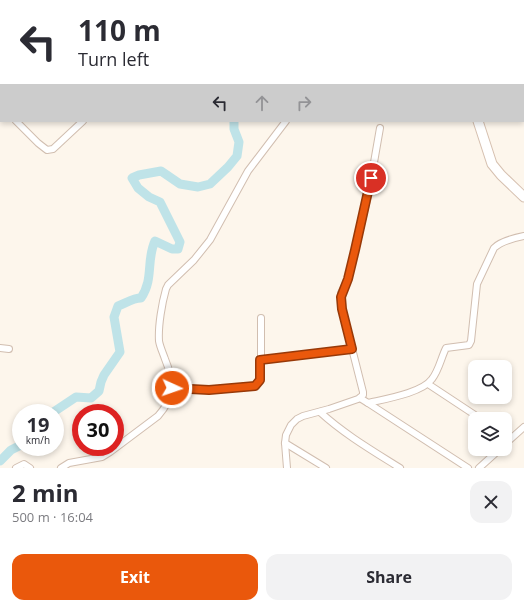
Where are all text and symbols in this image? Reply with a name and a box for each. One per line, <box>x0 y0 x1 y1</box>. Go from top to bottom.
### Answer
text: 110 m <box>78 11 161 49</box>
icon: left <box>12 16 64 68</box>
text: Turn left <box>78 47 149 71</box>
icon: left <box>209 92 231 114</box>
icon: ahead <box>251 92 273 114</box>
icon: right <box>293 92 315 114</box>
pin <box>354 161 388 195</box>
icon: arrive <box>360 167 382 189</box>
map controls <box>468 360 512 456</box>
button: search <box>468 360 512 404</box>
position arrow <box>151 367 193 409</box>
speed limit sign: 30 <box>72 404 124 456</box>
text: 19 <box>27 411 49 438</box>
button: layers <box>468 412 512 456</box>
text: km/h <box>26 433 50 447</box>
text: 2 min <box>12 476 79 509</box>
button: close <box>470 481 512 523</box>
text: 500 m · 16:04 <box>12 508 93 526</box>
button: Exit <box>12 554 258 600</box>
button: Share <box>266 554 512 600</box>

